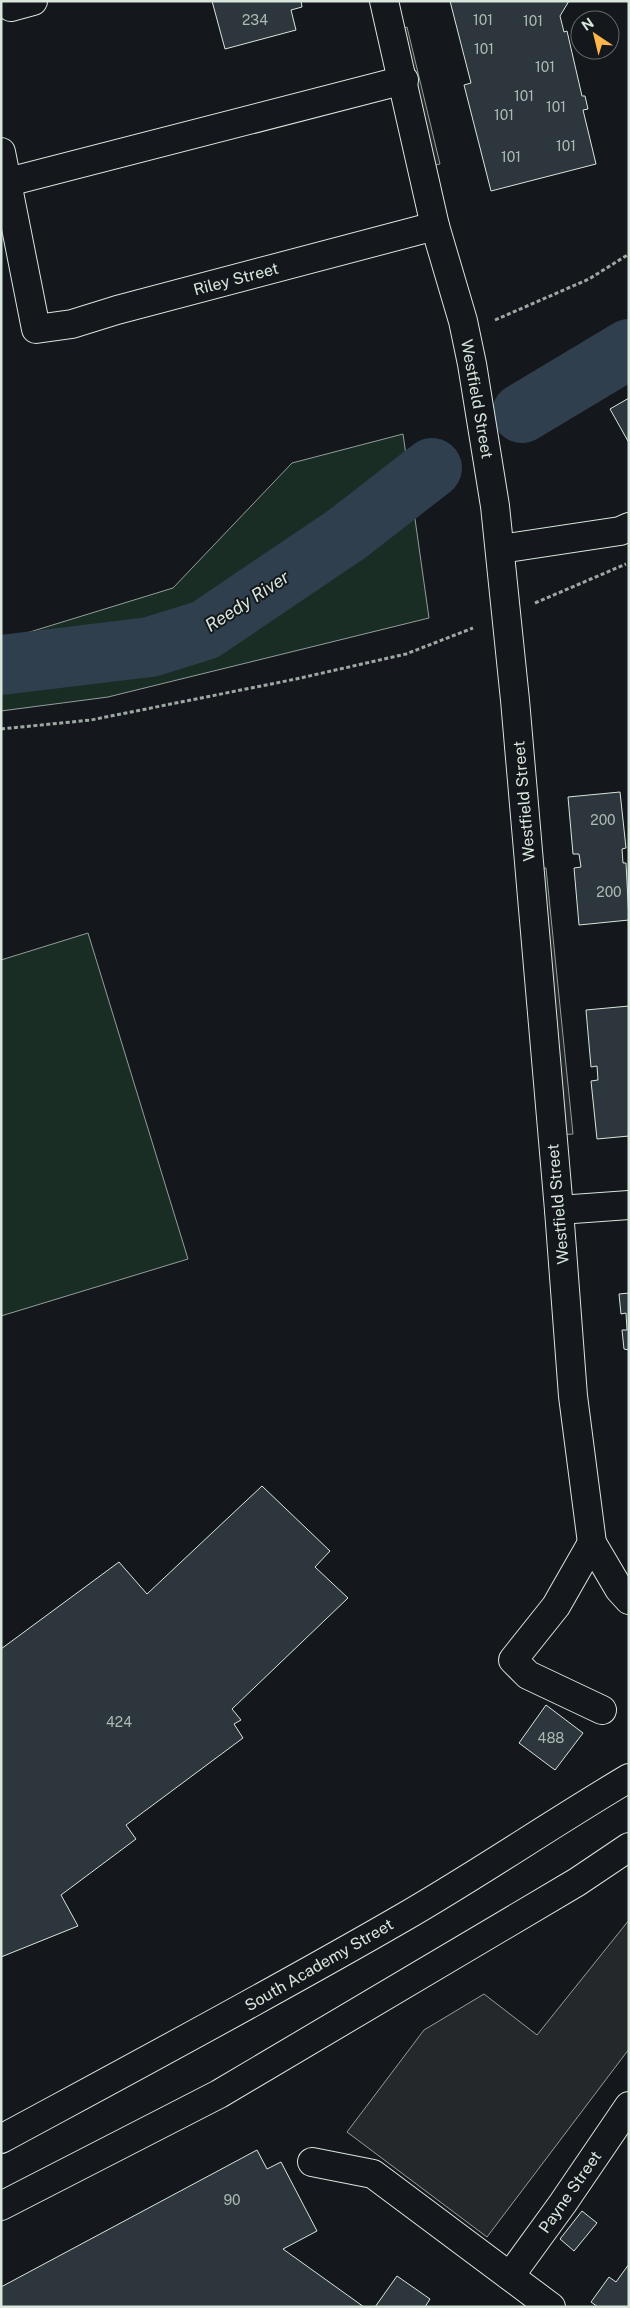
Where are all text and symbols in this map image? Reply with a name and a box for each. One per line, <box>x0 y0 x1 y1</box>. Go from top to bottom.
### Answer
north arrow <box>570 10 620 60</box>
house number: 234 <box>242 12 268 28</box>
house number: 101 <box>473 12 493 28</box>
house number: 101 <box>523 13 543 29</box>
text: N <box>578 15 597 34</box>
house number: 101 <box>474 41 494 57</box>
house number: 101 <box>535 59 555 75</box>
house number: 101 <box>514 88 534 104</box>
house number: 101 <box>546 99 566 115</box>
house number: 101 <box>494 107 514 123</box>
house number: 101 <box>556 138 576 154</box>
house number: 101 <box>501 149 521 165</box>
street label: Riley Street <box>191 259 281 299</box>
street label: Westfield Street <box>457 338 497 460</box>
water label: Reedy River <box>201 566 293 636</box>
street label: Westfield Street <box>509 740 539 862</box>
house number: 200 <box>590 812 616 828</box>
house number: 200 <box>596 884 622 900</box>
street label: Westfield Street <box>543 1143 573 1265</box>
house number: 424 <box>106 1714 132 1730</box>
house number: 488 <box>538 1730 564 1746</box>
street label: South Academy Street <box>241 1915 397 2015</box>
street label: Payne Street <box>535 2147 605 2237</box>
house number: 90 <box>223 2192 241 2208</box>

